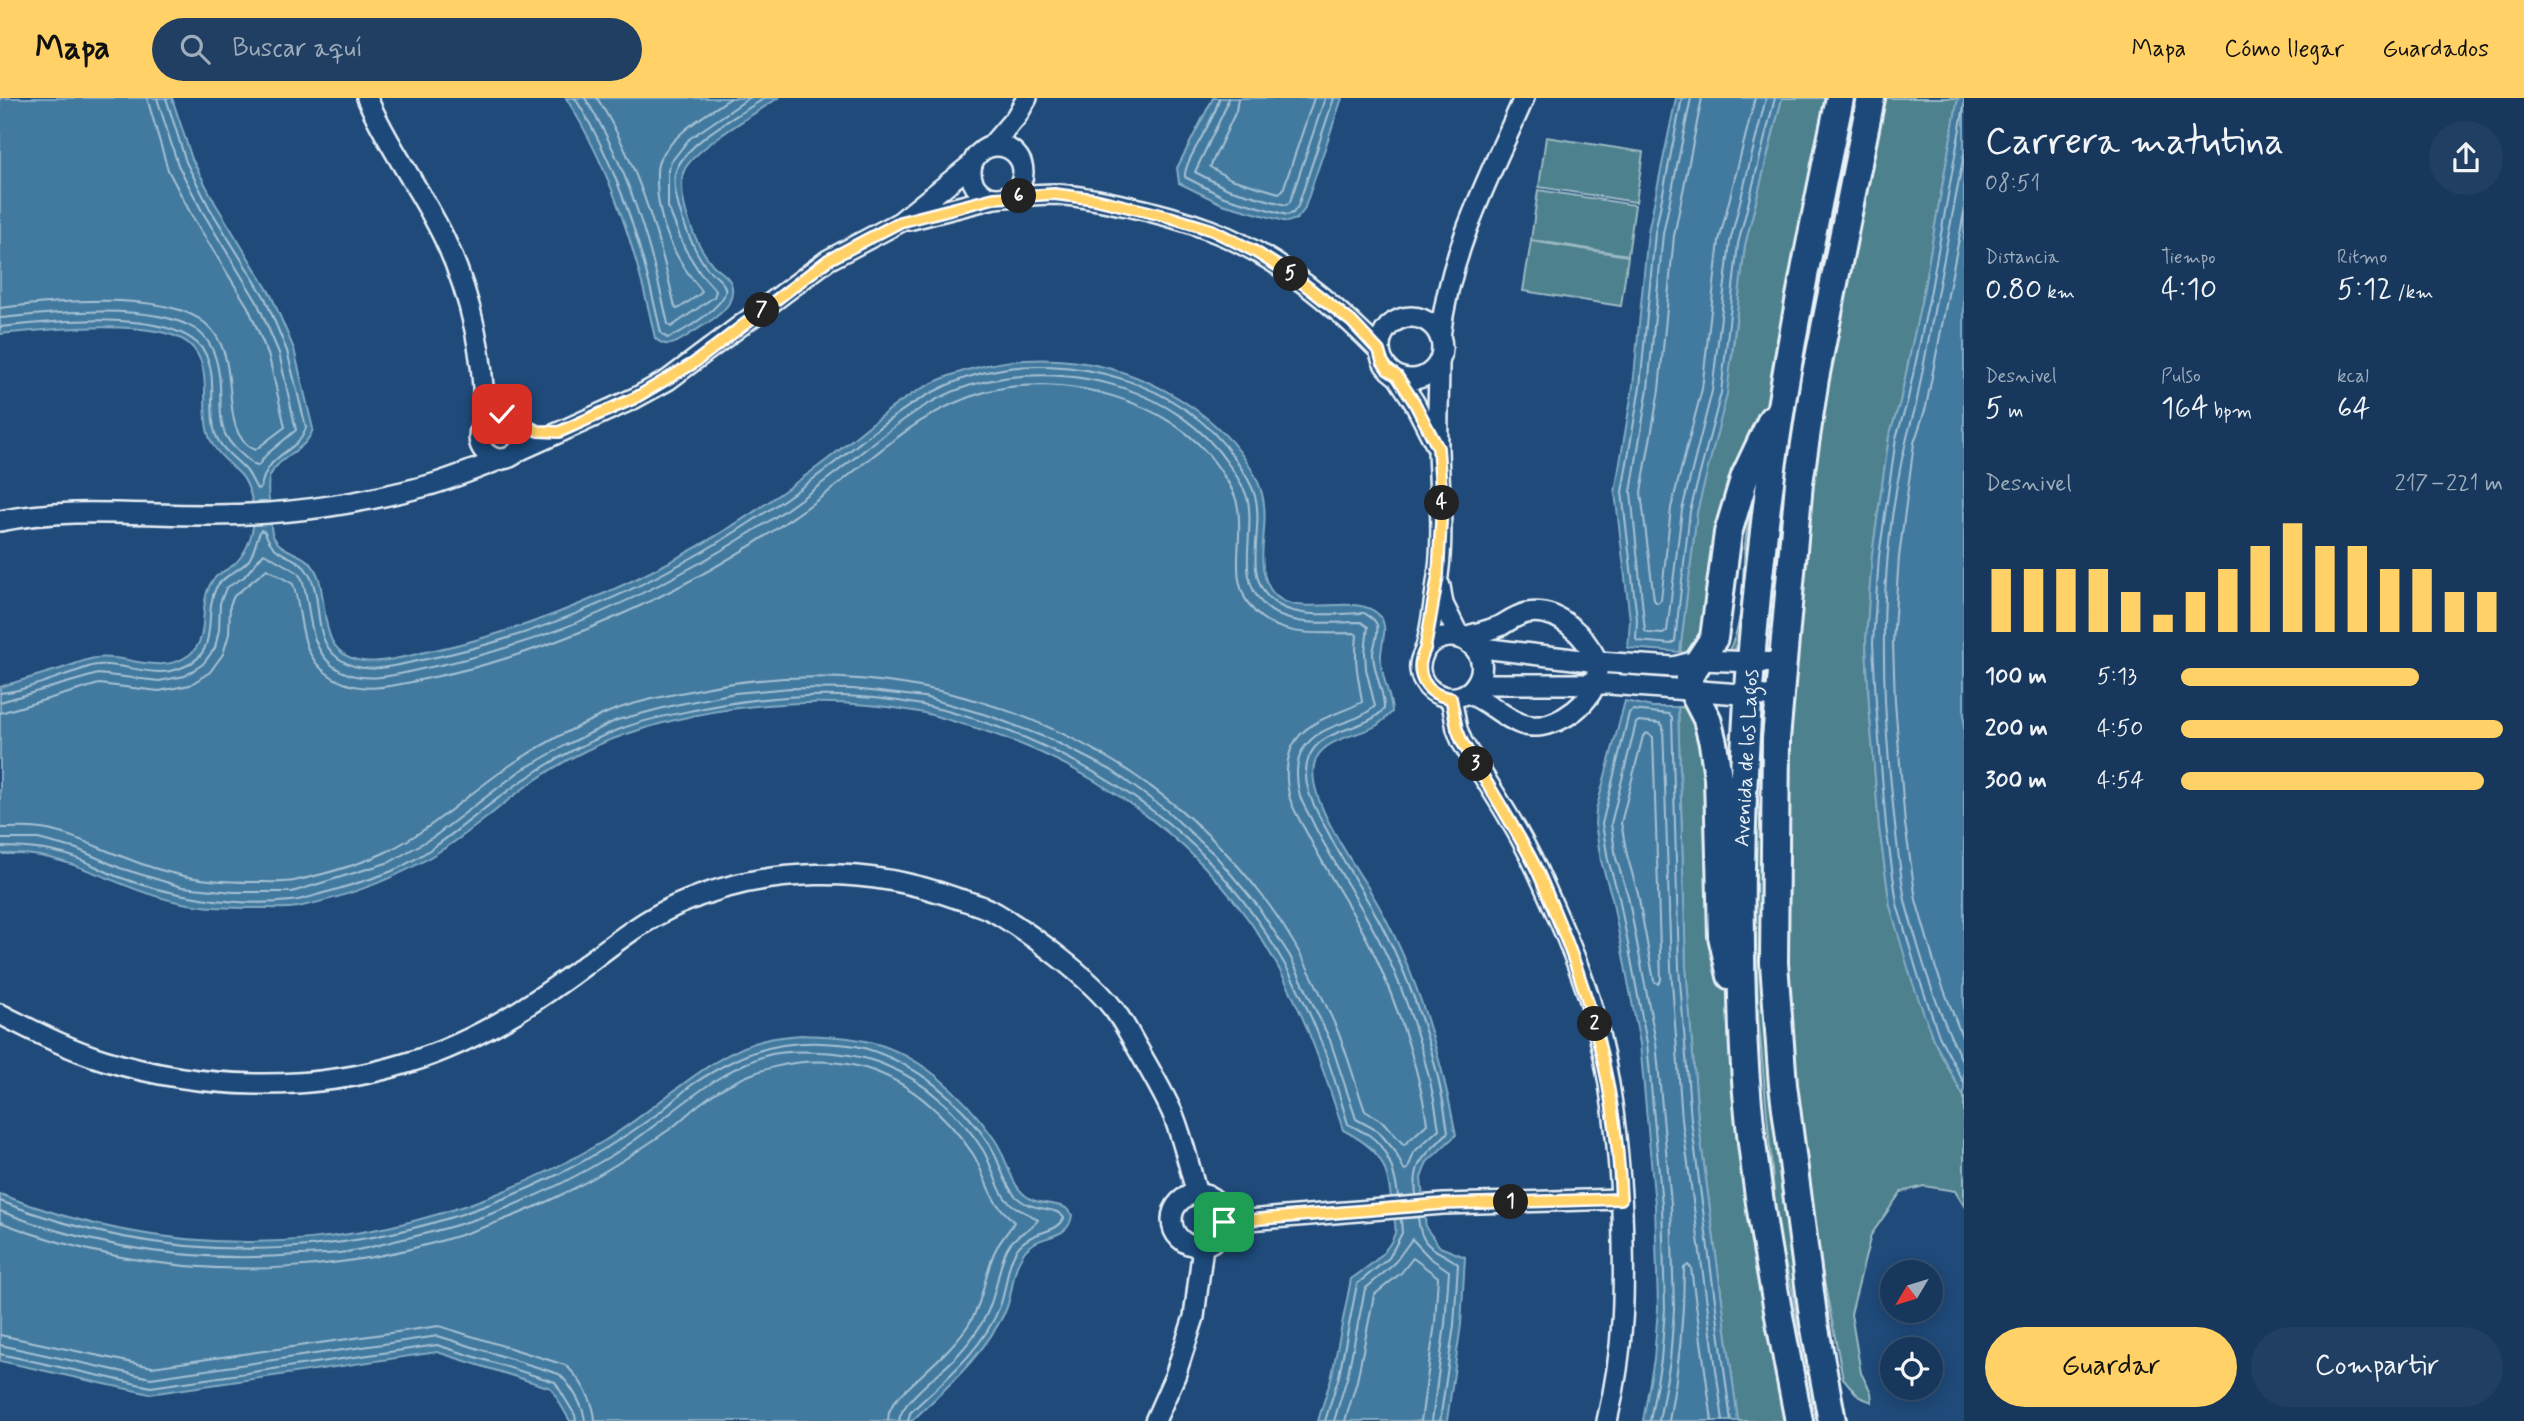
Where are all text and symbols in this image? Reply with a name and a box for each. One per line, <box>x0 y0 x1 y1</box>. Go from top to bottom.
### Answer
search box <box>152 18 642 81</box>
text: Mapa <box>35 27 110 71</box>
icon: search <box>176 30 214 68</box>
text: Buscar aquí <box>232 32 363 66</box>
text: Mapa <box>2131 34 2186 65</box>
text: Cómo llegar <box>2224 34 2344 65</box>
text: Guardados <box>2382 34 2489 65</box>
text: Carrera matutina <box>1985 118 2284 167</box>
button: share <box>2429 121 2503 195</box>
text: 08:51 <box>1985 169 2040 199</box>
pin: 6 <box>1002 178 1036 214</box>
text: 6 <box>1014 183 1023 208</box>
text: Distancia <box>1985 245 2059 270</box>
text: Tiempo <box>2161 245 2216 270</box>
text: Ritmo <box>2337 245 2387 270</box>
pin: 5 <box>1274 256 1308 292</box>
text: 5 <box>1285 261 1296 286</box>
text: 0.80 <box>1985 270 2042 309</box>
text: 4:10 <box>2161 270 2217 309</box>
text: 5:12 <box>2337 270 2392 309</box>
text: km <box>2042 280 2075 305</box>
text: /km <box>2392 280 2433 305</box>
pin: 7 <box>744 292 780 328</box>
text: 7 <box>756 297 767 322</box>
text: Desnivel <box>1985 364 2057 389</box>
text: Pulso <box>2161 364 2201 389</box>
text: kcal <box>2337 364 2369 389</box>
pin <box>472 384 532 444</box>
text: 5 <box>1985 389 2003 428</box>
text: 164 <box>2161 389 2209 428</box>
text: 64 <box>2337 389 2371 428</box>
icon: check <box>483 395 521 433</box>
text: m <box>2003 399 2023 424</box>
text: bpm <box>2209 399 2252 424</box>
text: Desnivel <box>1985 469 2072 499</box>
text: 217–221 m <box>2394 469 2503 499</box>
pin: 4 <box>1424 486 1460 520</box>
text: 4 <box>1436 490 1447 515</box>
text: 100 m <box>1985 662 2047 692</box>
text: 5:13 <box>2097 662 2137 692</box>
street label: Avenida de los Lagos <box>1728 668 1768 848</box>
text: 200 m <box>1985 714 2048 744</box>
text: 4:50 <box>2097 714 2143 744</box>
pin: 3 <box>1458 746 1494 782</box>
text: 3 <box>1471 751 1480 776</box>
text: 300 m <box>1985 766 2047 796</box>
text: 4:54 <box>2097 766 2144 796</box>
pin: 2 <box>1578 1006 1612 1042</box>
text: 2 <box>1590 1011 1599 1036</box>
pin: 1 <box>1494 1184 1528 1220</box>
text: 1 <box>1506 1189 1515 1214</box>
pin <box>1194 1192 1254 1252</box>
icon: arrive <box>1205 1203 1243 1241</box>
north arrow <box>1880 1260 1942 1323</box>
map controls <box>1880 1260 1943 1400</box>
button: Guardar <box>1985 1327 2237 1407</box>
button: Compartir <box>2251 1327 2503 1407</box>
button: locate <box>1880 1337 1943 1400</box>

